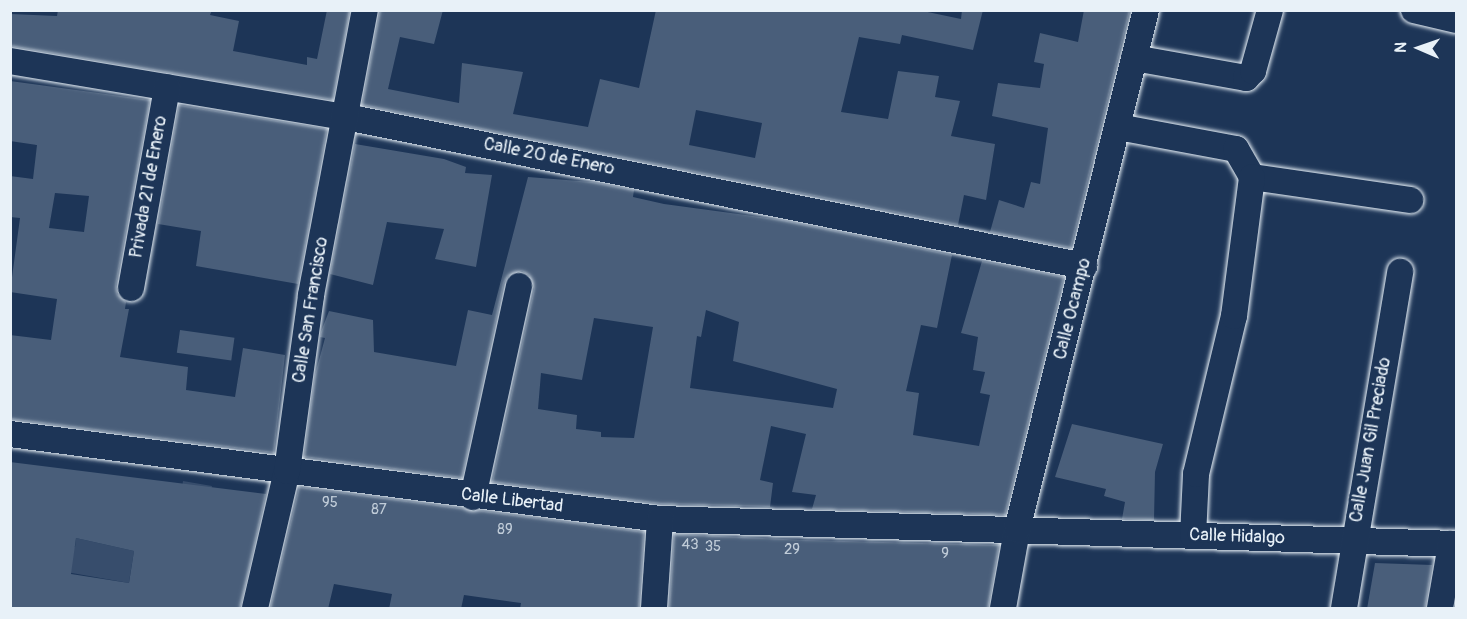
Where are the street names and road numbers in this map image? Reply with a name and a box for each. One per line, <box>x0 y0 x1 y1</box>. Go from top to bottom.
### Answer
street label: Privada 21 de Enero <box>126 114 172 260</box>
street label: Calle 20 de Enero <box>482 134 616 180</box>
street label: Calle San Francisco <box>289 235 333 385</box>
street label: Calle Ocampo <box>1050 256 1096 362</box>
street label: Calle Juan Gil Preciado <box>1346 356 1396 524</box>
street label: Calle Libertad <box>460 484 564 518</box>
street label: Calle Hidalgo <box>1189 525 1285 549</box>

